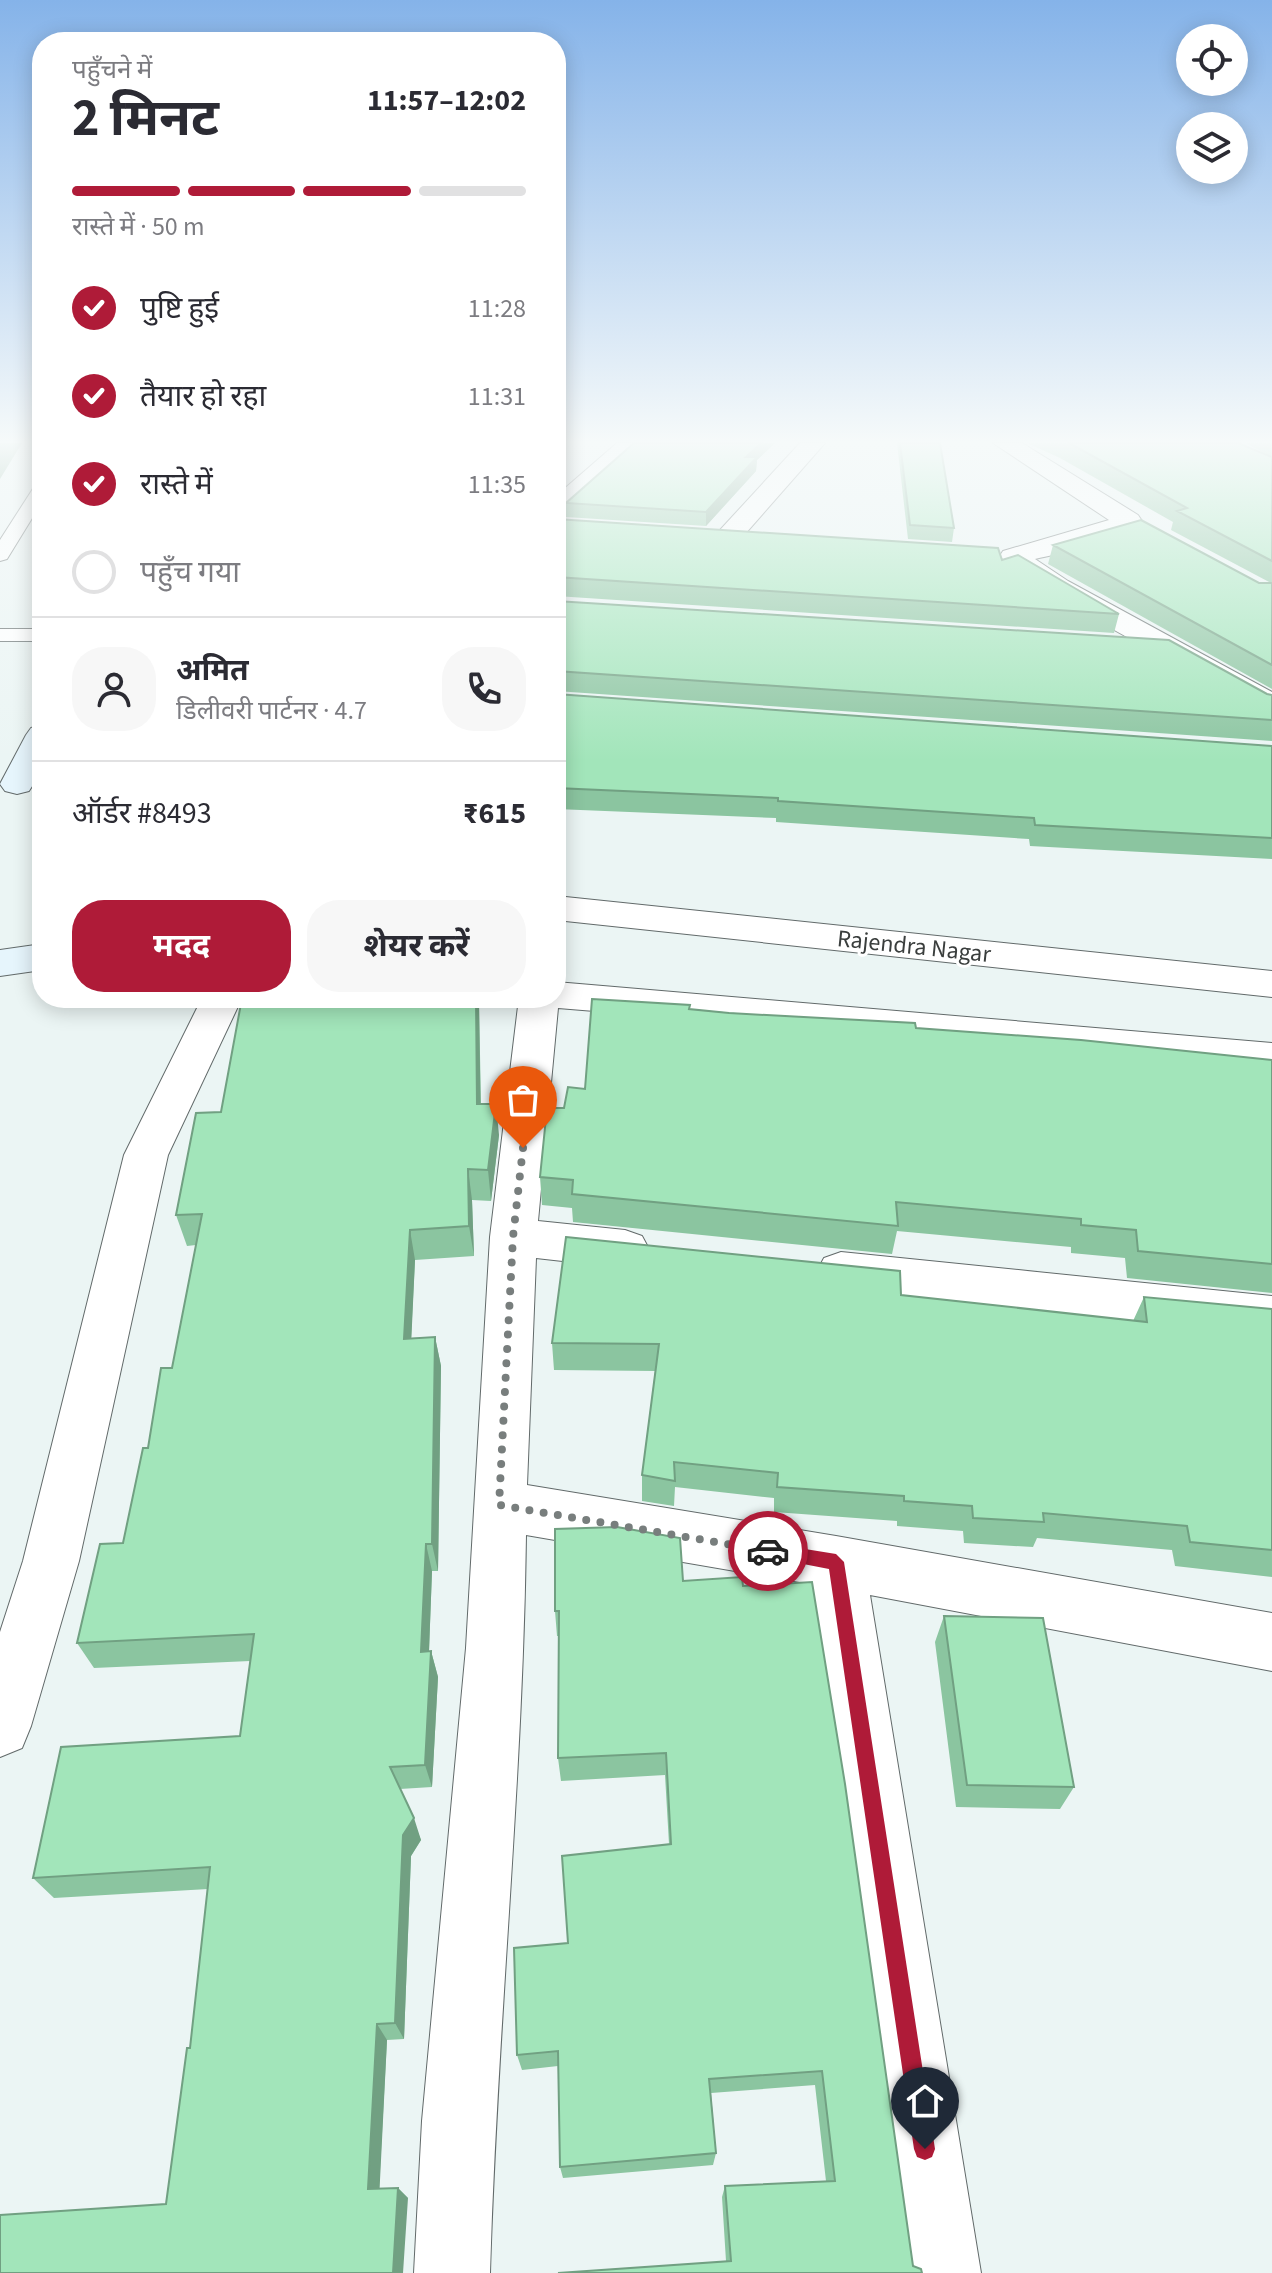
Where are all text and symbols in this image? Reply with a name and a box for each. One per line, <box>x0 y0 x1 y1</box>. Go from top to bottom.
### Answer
map controls <box>1176 24 1248 184</box>
button: locate <box>1176 24 1248 96</box>
text: पहुँचने में <box>72 51 152 88</box>
text: 11:57–12:02 <box>367 79 526 122</box>
text: 2 मिनट <box>72 82 219 156</box>
button: layers <box>1176 112 1248 184</box>
text: रास्ते में · 50 m <box>72 208 205 245</box>
icon: check <box>72 286 116 330</box>
text: पुष्टि हुई <box>140 287 219 330</box>
text: 11:28 <box>468 290 526 327</box>
icon: check <box>72 374 116 418</box>
text: तैयार हो रहा <box>140 375 266 418</box>
text: 11:31 <box>468 378 526 415</box>
icon: check <box>72 462 116 506</box>
text: रास्ते में <box>140 463 213 506</box>
text: 11:35 <box>468 466 526 503</box>
text: पहुँच गया <box>140 551 240 594</box>
button: person <box>72 647 156 731</box>
button: phone <box>442 647 526 731</box>
text: अमित <box>176 649 249 692</box>
text: डिलीवरी पार्टनर · 4.7 <box>176 692 367 729</box>
text: ऑर्डर #8493 <box>72 792 212 835</box>
text: ₹615 <box>463 792 526 835</box>
button: मदद <box>72 900 291 992</box>
button: शेयर करें <box>307 900 526 992</box>
street label: Rajendra Nagar <box>835 921 993 972</box>
pin <box>489 1066 557 1148</box>
icon: bag <box>501 1078 545 1122</box>
courier <box>728 1511 808 1591</box>
icon: car <box>746 1529 790 1573</box>
pin <box>891 2067 959 2149</box>
icon: home <box>903 2079 947 2123</box>

